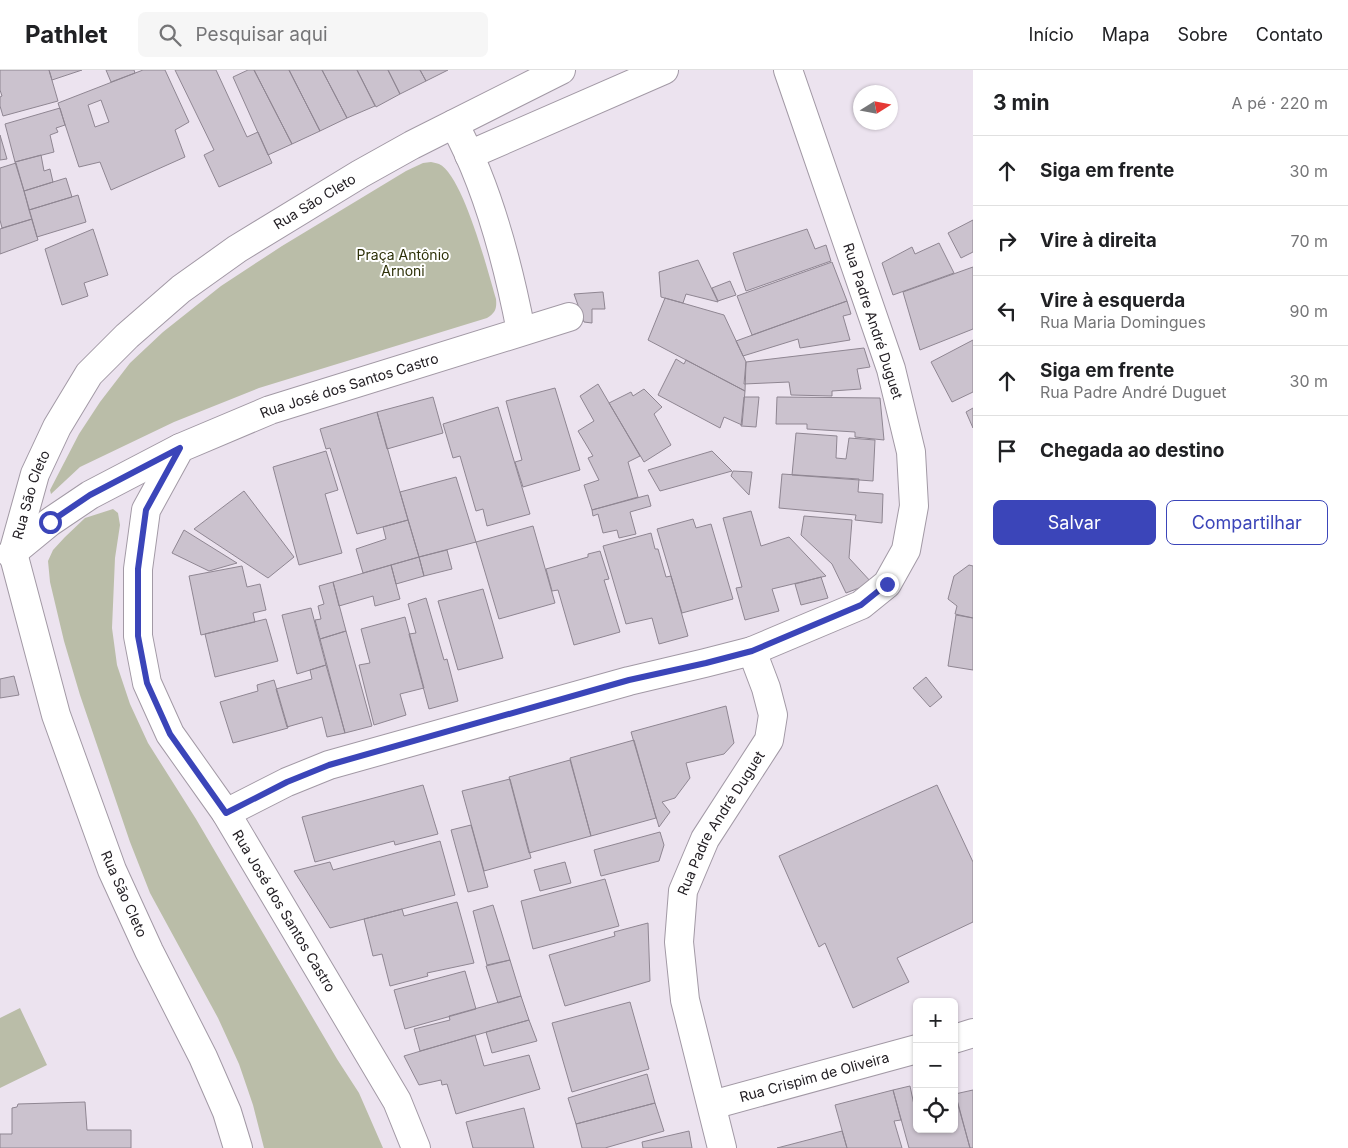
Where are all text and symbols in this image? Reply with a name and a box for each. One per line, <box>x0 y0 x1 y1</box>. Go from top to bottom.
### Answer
search box <box>138 12 488 57</box>
text: Pathlet <box>25 20 108 49</box>
icon: search <box>156 21 184 49</box>
text: Pesquisar aqui <box>196 23 328 46</box>
text: Início <box>1029 24 1074 45</box>
text: Mapa <box>1102 24 1149 45</box>
text: Sobre <box>1177 24 1228 45</box>
text: Contato <box>1256 24 1323 45</box>
north arrow <box>853 85 898 130</box>
text: 3 min <box>993 90 1049 115</box>
text: A pé · 220 m <box>1232 93 1328 113</box>
icon: ahead <box>993 157 1021 185</box>
text: Siga em frente <box>1040 159 1174 182</box>
text: 30 m <box>1290 161 1328 181</box>
street label: Rua São Cleto <box>270 170 359 233</box>
icon: right <box>993 227 1021 255</box>
text: Vire à direita <box>1040 229 1157 252</box>
text: 70 m <box>1291 231 1328 251</box>
street label: Rua Padre André Duguet <box>840 241 907 401</box>
park label: Praça Antônio Arnoni <box>357 246 449 279</box>
text: Vire à esquerda <box>1040 289 1185 312</box>
icon: left <box>993 297 1021 325</box>
text: 90 m <box>1289 301 1328 321</box>
text: Rua Maria Domingues <box>1040 312 1206 332</box>
street label: Rua José dos Santos Castro <box>257 349 440 421</box>
text: Siga em frente <box>1040 359 1174 382</box>
icon: ahead <box>993 367 1021 395</box>
text: 30 m <box>1290 371 1328 391</box>
text: Rua Padre André Duguet <box>1040 382 1227 402</box>
icon: arrive <box>993 437 1021 465</box>
text: Chegada ao destino <box>1040 439 1224 462</box>
street label: Rua São Cleto <box>8 447 53 541</box>
button: Salvar <box>993 500 1156 545</box>
button: Compartilhar <box>1166 500 1328 545</box>
route start <box>39 511 62 534</box>
route end <box>876 573 899 596</box>
street label: Rua Padre André Duguet <box>673 747 768 898</box>
street label: Rua José dos Santos Castro <box>229 827 340 995</box>
street label: Rua São Cleto <box>98 848 151 940</box>
map controls <box>913 998 958 1133</box>
button: + <box>913 998 958 1043</box>
button: − <box>913 1043 958 1088</box>
street label: Rua Crispim de Oliveira <box>737 1048 891 1105</box>
button: locate <box>913 1088 958 1133</box>

